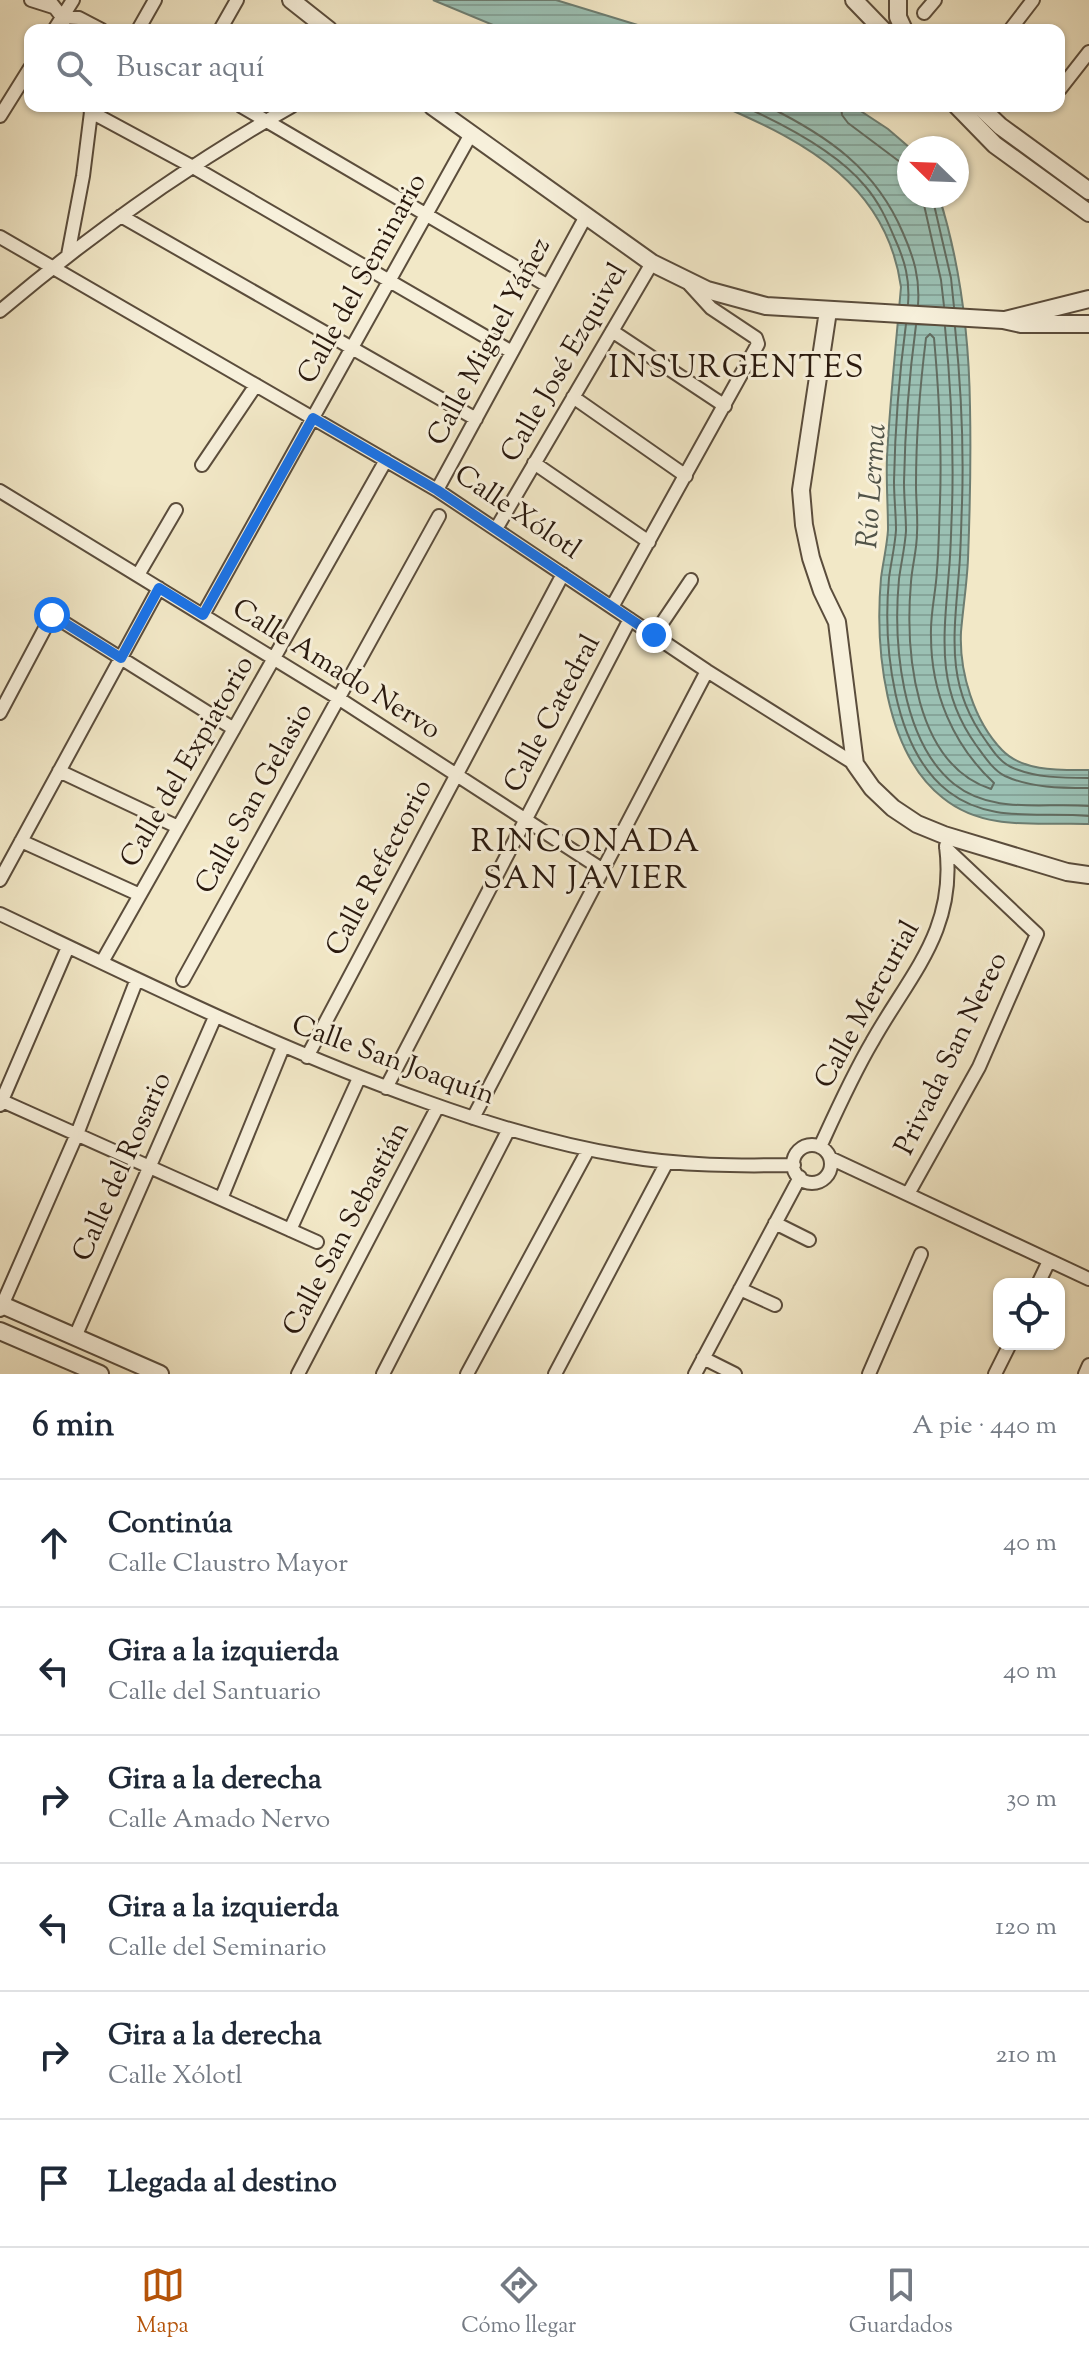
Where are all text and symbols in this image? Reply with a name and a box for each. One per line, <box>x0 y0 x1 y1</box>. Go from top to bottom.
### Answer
search box <box>24 24 1065 112</box>
icon: search <box>52 46 96 90</box>
text: Buscar aquí <box>116 47 264 90</box>
north arrow <box>897 136 969 208</box>
street label: Calle del Seminario <box>288 166 438 392</box>
street label: Calle Miguel Yáñez <box>418 231 562 453</box>
street label: Calle José Ezquivel <box>492 256 638 470</box>
district label: INSURGENTES <box>608 346 866 392</box>
water label: Río Lerma <box>847 422 899 550</box>
street label: Calle Xólotl <box>446 456 588 570</box>
street label: Calle Amado Nervo <box>224 590 448 750</box>
route start <box>34 597 70 633</box>
route end <box>636 617 672 653</box>
street label: Calle Catedral <box>495 628 612 800</box>
street label: Calle del Expiatorio <box>111 649 265 875</box>
street label: Calle San Gelasio <box>186 696 324 902</box>
street label: Calle Refectorio <box>317 773 443 963</box>
district label: RINCONADA SAN JAVIER <box>471 820 701 903</box>
street label: Calle Mercurial <box>805 914 931 1096</box>
street label: Privada San Nereo <box>885 946 1019 1162</box>
street label: Calle San Joaquín <box>286 1006 500 1116</box>
street label: Calle del Rosario <box>63 1066 183 1268</box>
street label: Calle San Sebastián <box>274 1115 420 1343</box>
map controls <box>993 1278 1065 1350</box>
button: locate <box>993 1278 1065 1350</box>
text: 6 min <box>32 1402 114 1451</box>
text: A pie · 440 m <box>912 1408 1057 1445</box>
text: Continúa <box>108 1503 233 1546</box>
icon: ahead <box>32 1521 76 1565</box>
text: 40 m <box>1003 1525 1057 1562</box>
text: Calle Claustro Mayor <box>108 1546 348 1583</box>
text: Gira a la izquierda <box>108 1631 339 1674</box>
icon: left <box>32 1649 76 1693</box>
text: 40 m <box>1003 1653 1057 1690</box>
text: Calle del Santuario <box>108 1674 321 1711</box>
text: Gira a la derecha <box>108 1759 322 1802</box>
icon: right <box>32 1777 76 1821</box>
text: 30 m <box>1006 1781 1057 1818</box>
text: Calle Amado Nervo <box>108 1802 330 1839</box>
text: Gira a la izquierda <box>108 1887 339 1930</box>
icon: left <box>32 1905 76 1949</box>
text: 120 m <box>995 1909 1057 1946</box>
text: Calle del Seminario <box>108 1930 326 1967</box>
text: Gira a la derecha <box>108 2015 322 2058</box>
icon: right <box>32 2033 76 2077</box>
text: 210 m <box>995 2037 1057 2074</box>
text: Calle Xólotl <box>108 2058 243 2095</box>
icon: arrive <box>32 2161 76 2205</box>
text: Llegada al destino <box>108 2162 337 2205</box>
tab: Mapa <box>136 2263 189 2343</box>
tab: Cómo llegar <box>461 2263 576 2343</box>
tab: Guardados <box>849 2263 953 2343</box>

